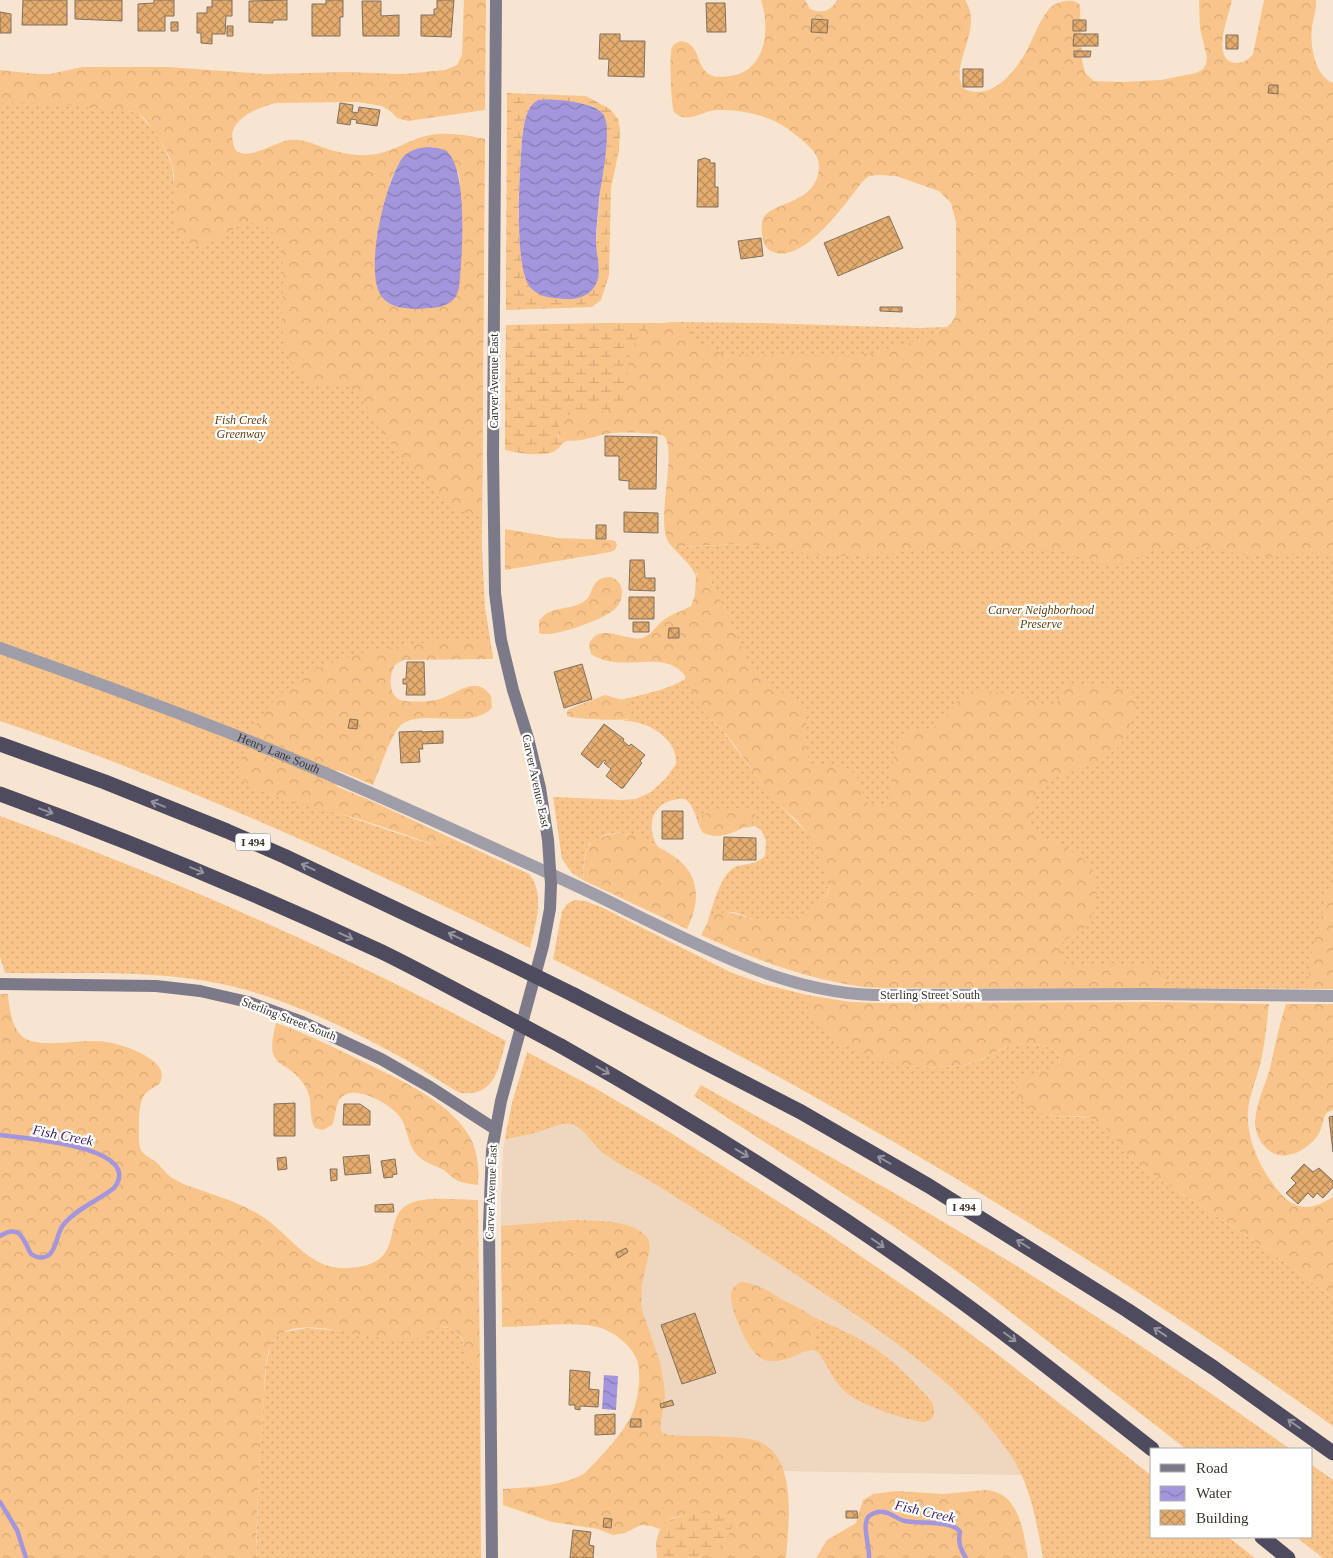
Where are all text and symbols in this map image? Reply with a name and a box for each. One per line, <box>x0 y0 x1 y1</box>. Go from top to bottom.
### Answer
street label: Carver Avenue East <box>487 333 501 429</box>
park label: Fish Creek Greenway <box>214 413 268 441</box>
park label: Carver Neighborhood Preserve <box>988 603 1095 631</box>
street label: Henry Lane South <box>235 730 322 777</box>
street label: Carver Avenue East <box>519 733 553 830</box>
one-way arrow <box>151 799 166 809</box>
one-way arrow <box>38 806 54 816</box>
road number: I 494 <box>236 834 270 850</box>
one-way arrow <box>301 862 316 871</box>
one-way arrow <box>189 866 204 876</box>
one-way arrow <box>338 931 353 941</box>
one-way arrow <box>448 931 463 940</box>
street label: Sterling Street South <box>880 988 980 1002</box>
street label: Sterling Street South <box>240 995 338 1043</box>
one-way arrow <box>595 1065 609 1075</box>
water label: Fish Creek <box>30 1122 95 1149</box>
street label: Carver Avenue East <box>482 1144 500 1240</box>
one-way arrow <box>735 1149 749 1159</box>
one-way arrow <box>877 1155 892 1165</box>
road number: I 494 <box>946 1198 982 1216</box>
one-way arrow <box>871 1238 885 1248</box>
one-way arrow <box>1017 1238 1031 1248</box>
one-way arrow <box>1153 1327 1167 1337</box>
one-way arrow <box>1003 1332 1016 1343</box>
one-way arrow <box>1287 1419 1301 1429</box>
legend <box>1150 1448 1313 1538</box>
text: Road <box>1196 1460 1228 1476</box>
text: Water <box>1196 1485 1231 1501</box>
water label: Fish Creek <box>892 1497 957 1526</box>
text: Building <box>1196 1510 1249 1526</box>

